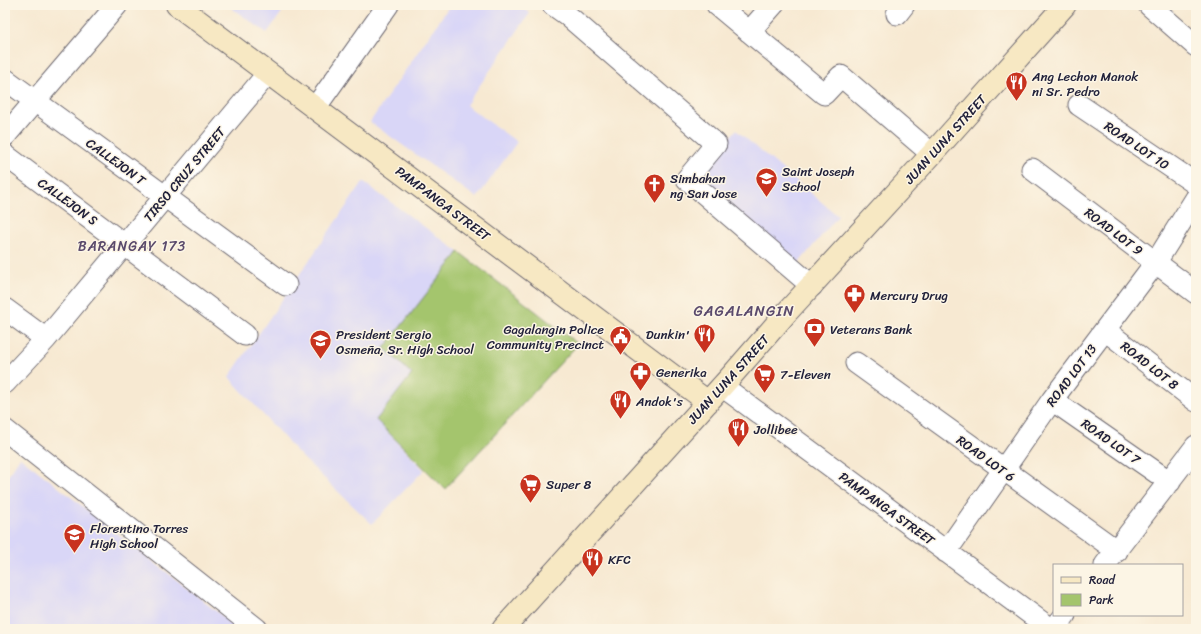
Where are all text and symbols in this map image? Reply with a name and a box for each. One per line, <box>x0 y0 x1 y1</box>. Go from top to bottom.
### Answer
place label: Ang Lechon Manok ni Sr. Pedro <box>1031 65 1138 103</box>
restaurant icon: Ang Lechon Manok ni Sr. Pedro <box>1003 70 1029 103</box>
street label: JUAN LUNA STREET <box>898 88 993 190</box>
street label: ROAD LOT 10 <box>1099 115 1174 176</box>
street label: TIRSO CRUZ STREET <box>137 121 232 227</box>
street label: CALLEJON T <box>81 132 152 192</box>
street label: PAMPANGA STREET <box>390 160 496 248</box>
place label: Saint Joseph School <box>782 160 855 198</box>
school or university icon: Saint Joseph School <box>754 165 780 198</box>
place label: Simbahan ng San Jose <box>670 167 737 205</box>
street label: CALLEJON S <box>33 172 103 231</box>
church icon: Simbahan ng San Jose <box>641 172 667 205</box>
street label: ROAD LOT 9 <box>1079 201 1148 261</box>
district label: BARANGAY 173 <box>78 234 186 259</box>
pharmacy icon: Mercury Drug <box>841 282 867 315</box>
place label: Mercury Drug <box>870 284 949 307</box>
district label: GAGALANGIN <box>693 298 795 324</box>
bank icon: Veterans Bank <box>802 316 828 349</box>
place label: Gagalangin Police Community Precinct <box>487 318 604 356</box>
place label: Veterans Bank <box>830 318 913 341</box>
restaurant icon: Dunkin' <box>692 321 718 354</box>
place label: President Sergio Osmeña, Sr. High School <box>336 323 474 361</box>
public building icon: Gagalangin Police Community Precinct <box>607 323 633 356</box>
place label: Dunkin' <box>646 323 690 346</box>
school or university icon: President Sergio Osmeña, Sr. High School <box>307 328 333 361</box>
street label: JUAN LUNA STREET <box>681 328 776 430</box>
street label: ROAD LOT 8 <box>1116 335 1184 396</box>
street label: ROAD LOT 13 <box>1040 339 1103 412</box>
pharmacy icon: Generika <box>628 359 654 392</box>
place label: Generika <box>656 361 707 384</box>
supermarket icon: 7-Eleven <box>751 361 777 394</box>
place label: 7-Eleven <box>780 363 831 386</box>
restaurant icon: Andok's <box>607 388 633 421</box>
place label: Andok's <box>635 390 684 413</box>
street label: ROAD LOT 7 <box>1076 412 1147 471</box>
restaurant icon: Jollibee <box>725 416 751 449</box>
place label: Jollibee <box>753 418 798 441</box>
street label: ROAD LOT 6 <box>951 429 1020 488</box>
street label: PAMPANGA STREET <box>834 466 941 552</box>
supermarket icon: Super 8 <box>518 471 544 504</box>
place label: Super 8 <box>546 473 591 496</box>
place label: Florentino Torres High School <box>90 517 188 555</box>
school or university icon: Florentino Torres High School <box>62 522 88 555</box>
restaurant icon: KFC <box>579 546 605 579</box>
place label: KFC <box>608 548 631 571</box>
legend <box>1053 564 1183 616</box>
text: Road <box>1089 569 1116 591</box>
text: Park <box>1089 589 1114 611</box>

